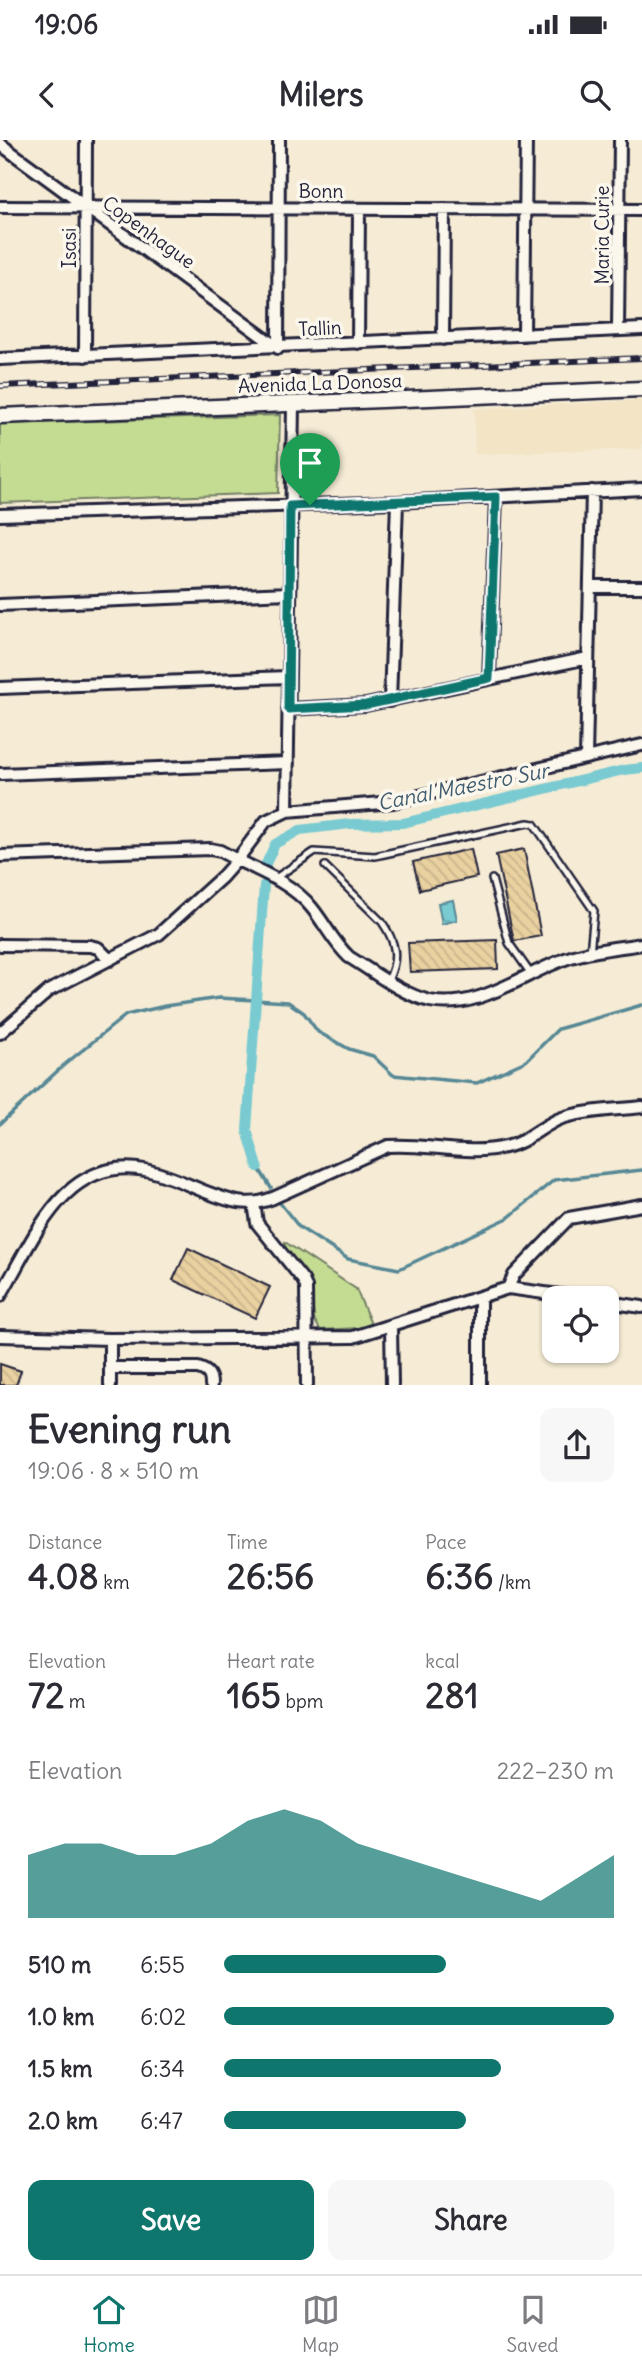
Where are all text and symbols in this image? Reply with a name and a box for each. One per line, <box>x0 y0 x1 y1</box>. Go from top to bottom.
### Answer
text: 19:06 <box>35 8 98 41</box>
text: Milers <box>278 74 364 115</box>
icon: back <box>28 76 66 114</box>
icon: search <box>576 76 614 114</box>
street label: Bonn <box>298 179 344 203</box>
street label: Maria Curie <box>590 185 614 285</box>
street label: Copenhague <box>98 190 200 274</box>
street label: Isasi <box>57 228 81 268</box>
street label: Tallin <box>298 315 342 341</box>
street label: Avenida La Donosa <box>238 368 403 398</box>
pin <box>280 433 340 505</box>
icon: arrive <box>291 444 329 482</box>
water label: Canal Maestro Sur <box>375 756 553 816</box>
map controls <box>542 1286 619 1363</box>
button: locate <box>542 1286 619 1363</box>
text: Evening run <box>28 1406 231 1453</box>
button: share <box>540 1408 614 1482</box>
text: 19:06 · 8 × 510 m <box>28 1456 199 1485</box>
text: Distance <box>28 1530 102 1554</box>
text: Time <box>227 1530 268 1554</box>
text: Pace <box>425 1530 467 1554</box>
text: 4.08 <box>28 1554 99 1598</box>
text: 26:56 <box>227 1554 314 1598</box>
text: 6:36 <box>425 1554 494 1598</box>
text: km <box>99 1570 130 1594</box>
text: /km <box>494 1570 531 1594</box>
text: Elevation <box>28 1649 106 1673</box>
text: Heart rate <box>227 1649 315 1673</box>
text: kcal <box>425 1649 460 1673</box>
text: 72 <box>28 1673 64 1717</box>
text: 165 <box>227 1673 281 1717</box>
text: 281 <box>425 1673 479 1717</box>
text: m <box>64 1689 86 1713</box>
text: bpm <box>281 1689 323 1713</box>
text: Elevation <box>28 1756 122 1785</box>
text: 222–230 m <box>497 1756 614 1785</box>
text: 510 m <box>28 1950 91 1979</box>
text: 6:55 <box>140 1950 185 1979</box>
text: 1.0 km <box>28 2002 94 2031</box>
text: 6:02 <box>140 2002 186 2031</box>
text: 1.5 km <box>28 2054 93 2083</box>
text: 6:34 <box>140 2054 185 2083</box>
text: 2.0 km <box>28 2106 98 2135</box>
text: 6:47 <box>140 2106 183 2135</box>
button: Save <box>28 2180 314 2260</box>
button: Share <box>328 2180 614 2260</box>
tab: Home <box>83 2291 135 2357</box>
tab: Map <box>302 2291 340 2357</box>
tab: Saved <box>507 2291 559 2357</box>

